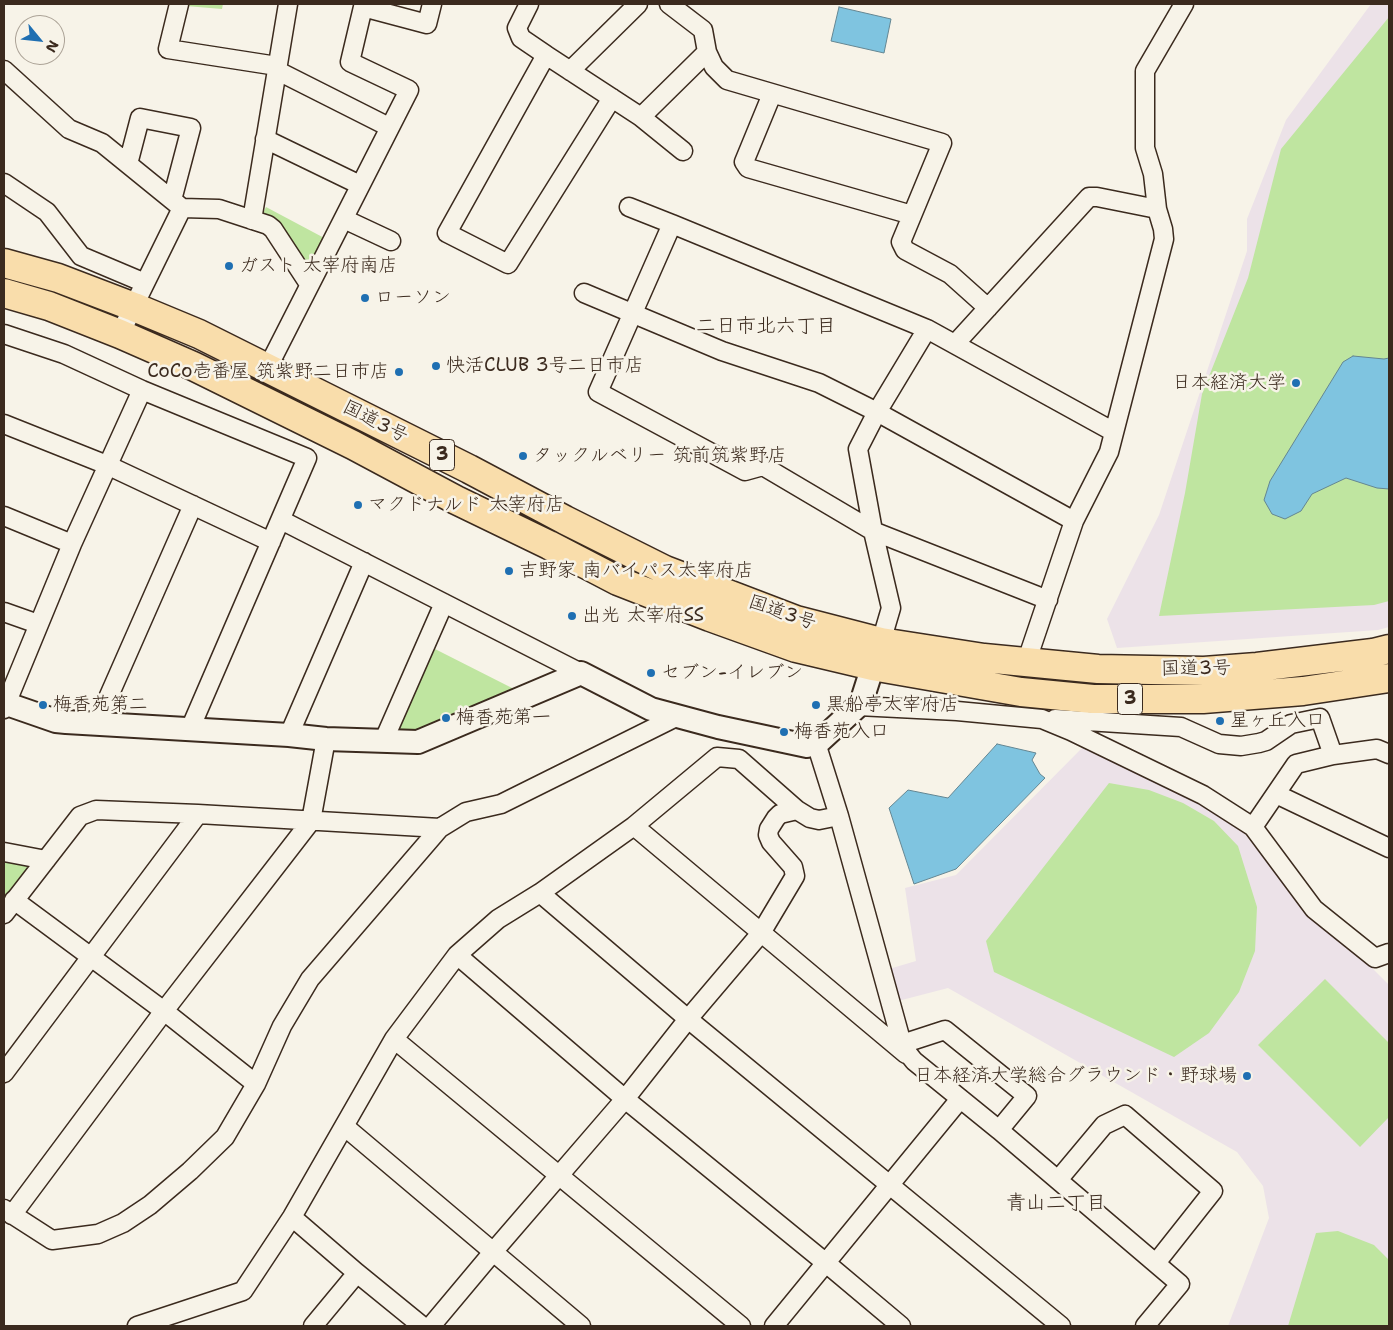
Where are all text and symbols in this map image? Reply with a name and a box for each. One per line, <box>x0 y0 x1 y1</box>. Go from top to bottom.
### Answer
north arrow <box>15 15 65 65</box>
text: N <box>42 37 63 56</box>
place label: ガスト 太宰府南店 <box>239 255 397 277</box>
marker: ガスト 太宰府南店 <box>223 260 235 272</box>
place label: ローソン <box>375 287 451 309</box>
marker: ローソン <box>359 292 371 304</box>
district label: 二日市北六丁目 <box>696 315 836 339</box>
place label: 快活CLUB 3号二日市店 <box>446 355 644 377</box>
marker: 快活CLUB 3号二日市店 <box>430 360 442 372</box>
place label: CoCo壱番屋 筑紫野二日市店 <box>147 361 389 383</box>
marker: CoCo壱番屋 筑紫野二日市店 <box>393 366 405 378</box>
place label: 日本経済大学 <box>1172 372 1286 394</box>
marker: 日本経済大学 <box>1290 377 1302 389</box>
street label: 国道3号 <box>339 396 411 448</box>
road number: 3 <box>430 440 454 470</box>
place label: タックルベリー 筑前筑紫野店 <box>533 445 786 467</box>
marker: タックルベリー 筑前筑紫野店 <box>517 450 529 462</box>
place label: マクドナルド 太宰府店 <box>368 494 564 516</box>
marker: マクドナルド 太宰府店 <box>352 499 364 511</box>
place label: 吉野家 南バイパス太宰府店 <box>519 560 753 582</box>
marker: 吉野家 南バイパス太宰府店 <box>503 565 515 577</box>
street label: 国道3号 <box>745 591 819 635</box>
place label: 出光 太宰府SS <box>582 605 704 627</box>
marker: 出光 太宰府SS <box>566 610 578 622</box>
street label: 国道3号 <box>1161 657 1231 681</box>
place label: セブン-イレブン <box>661 662 803 684</box>
marker: セブン-イレブン <box>645 667 657 679</box>
road number: 3 <box>1118 684 1142 714</box>
place label: 梅香苑第二 <box>53 694 148 716</box>
place label: 黒船亭太宰府店 <box>826 694 959 716</box>
marker: 梅香苑第二 <box>37 699 49 711</box>
marker: 黒船亭太宰府店 <box>810 699 822 711</box>
place label: 梅香苑第一 <box>456 707 551 729</box>
place label: 星ヶ丘入口 <box>1230 710 1325 732</box>
marker: 梅香苑第一 <box>440 712 452 724</box>
marker: 星ヶ丘入口 <box>1214 715 1226 727</box>
place label: 梅香苑入口 <box>794 721 889 743</box>
marker: 梅香苑入口 <box>778 726 790 738</box>
place label: 日本経済大学総合グラウンド・野球場 <box>914 1065 1237 1087</box>
marker: 日本経済大学総合グラウンド・野球場 <box>1241 1070 1253 1082</box>
district label: 青山二丁目 <box>1006 1192 1106 1216</box>

